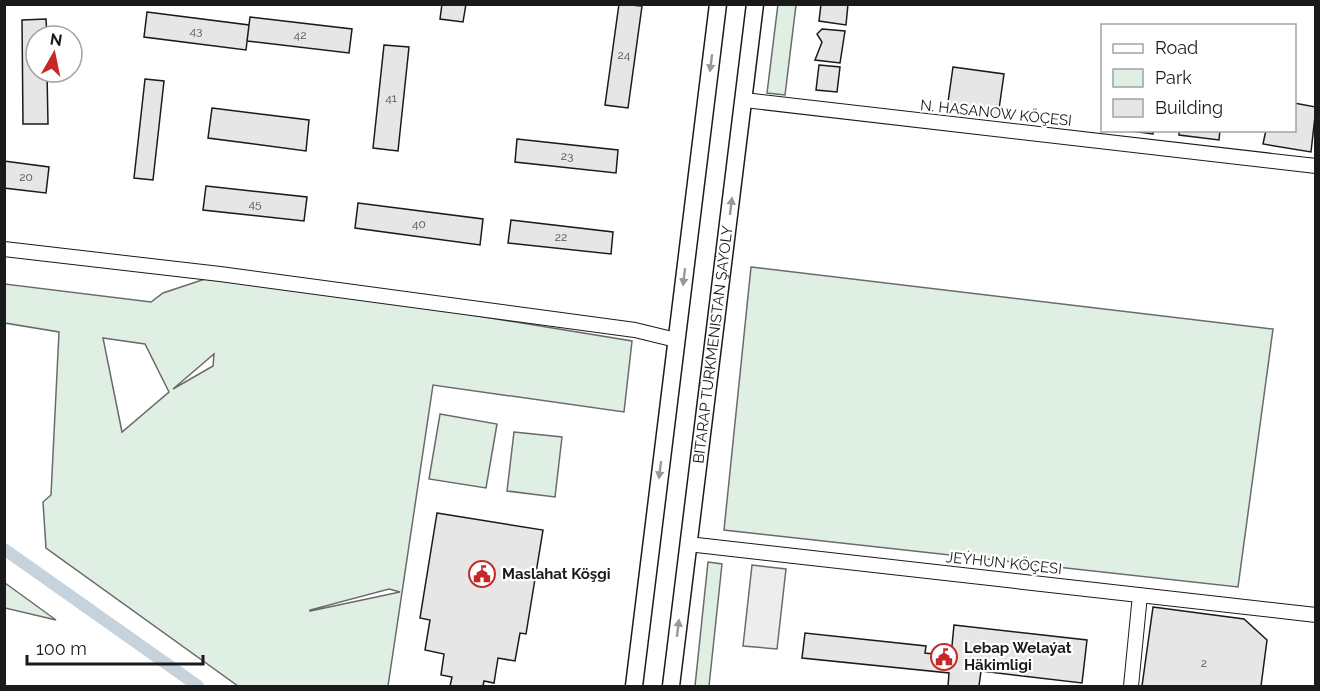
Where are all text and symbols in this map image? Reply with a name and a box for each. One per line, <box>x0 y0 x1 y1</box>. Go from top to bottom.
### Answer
north arrow <box>24 24 84 84</box>
house number: 43 <box>190 24 202 38</box>
legend <box>1101 24 1296 132</box>
house number: 42 <box>294 28 306 42</box>
text: N <box>49 29 64 50</box>
text: Road <box>1155 37 1198 58</box>
house number: 24 <box>618 48 631 62</box>
one-way arrow <box>706 53 715 72</box>
text: Park <box>1155 67 1192 88</box>
house number: 41 <box>385 91 397 105</box>
street label: N. HASANOW KÖÇESI <box>919 95 1073 130</box>
text: Building <box>1155 97 1223 118</box>
house number: 23 <box>561 149 573 163</box>
house number: 20 <box>19 170 33 184</box>
one-way arrow <box>726 196 735 215</box>
house number: 45 <box>248 197 262 211</box>
house number: 40 <box>412 217 426 231</box>
street label: BITARAP TÜRKMENISTAN ŞAÝOLY <box>689 224 737 465</box>
house number: 22 <box>555 230 567 244</box>
one-way arrow <box>679 267 689 286</box>
one-way arrow <box>656 461 665 480</box>
street label: JEÝHUN KÖÇESI <box>945 547 1063 578</box>
public building icon: Maslahat Köşgi <box>467 559 497 589</box>
place label: Maslahat Köşgi <box>502 565 611 583</box>
one-way arrow <box>673 619 682 638</box>
scale bar <box>27 628 202 666</box>
text: 100 m <box>36 638 87 659</box>
place label: Lebap Welaýat Häkimligi <box>964 639 1072 674</box>
public building icon: Lebap Welaýat Häkimligi <box>929 642 959 672</box>
house number: 2 <box>1201 656 1207 670</box>

